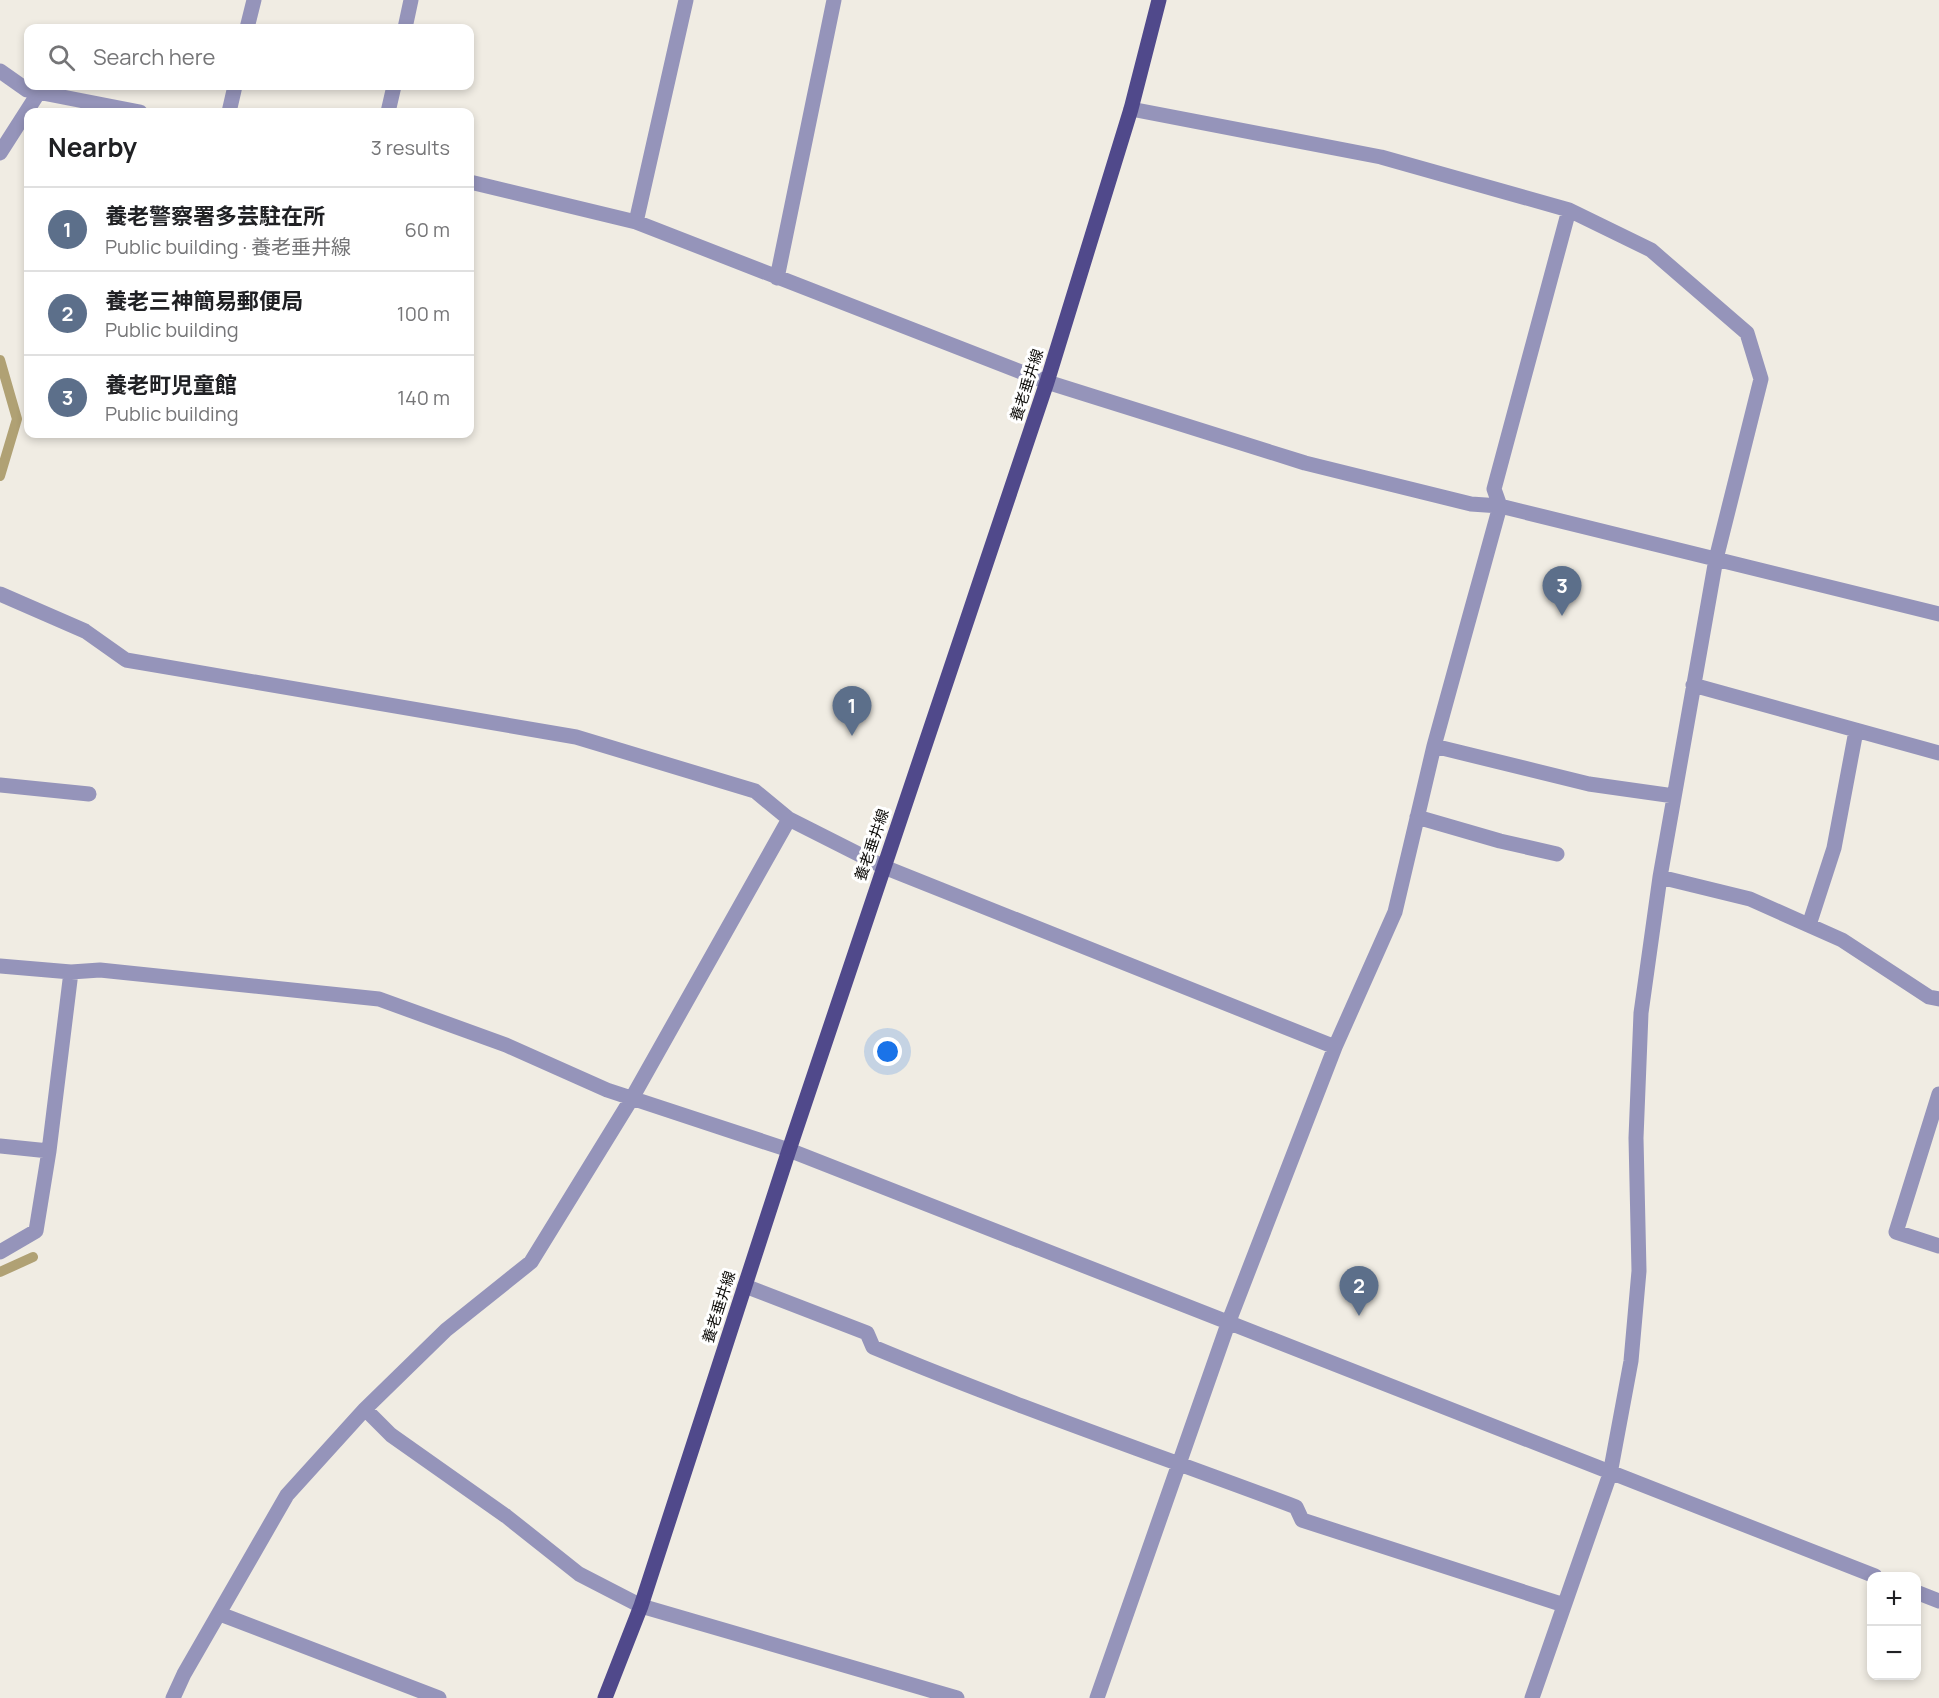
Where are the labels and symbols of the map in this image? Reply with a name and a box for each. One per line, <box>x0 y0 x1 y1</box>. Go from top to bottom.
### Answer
street label: 養老垂井線 <box>1005 346 1048 424</box>
pin: 3 <box>1542 566 1582 616</box>
pin: 1 <box>832 686 872 736</box>
street label: 養老垂井線 <box>849 806 894 884</box>
your location <box>873 1037 902 1066</box>
pin: 2 <box>1340 1266 1378 1316</box>
street label: 養老垂井線 <box>697 1268 740 1346</box>

